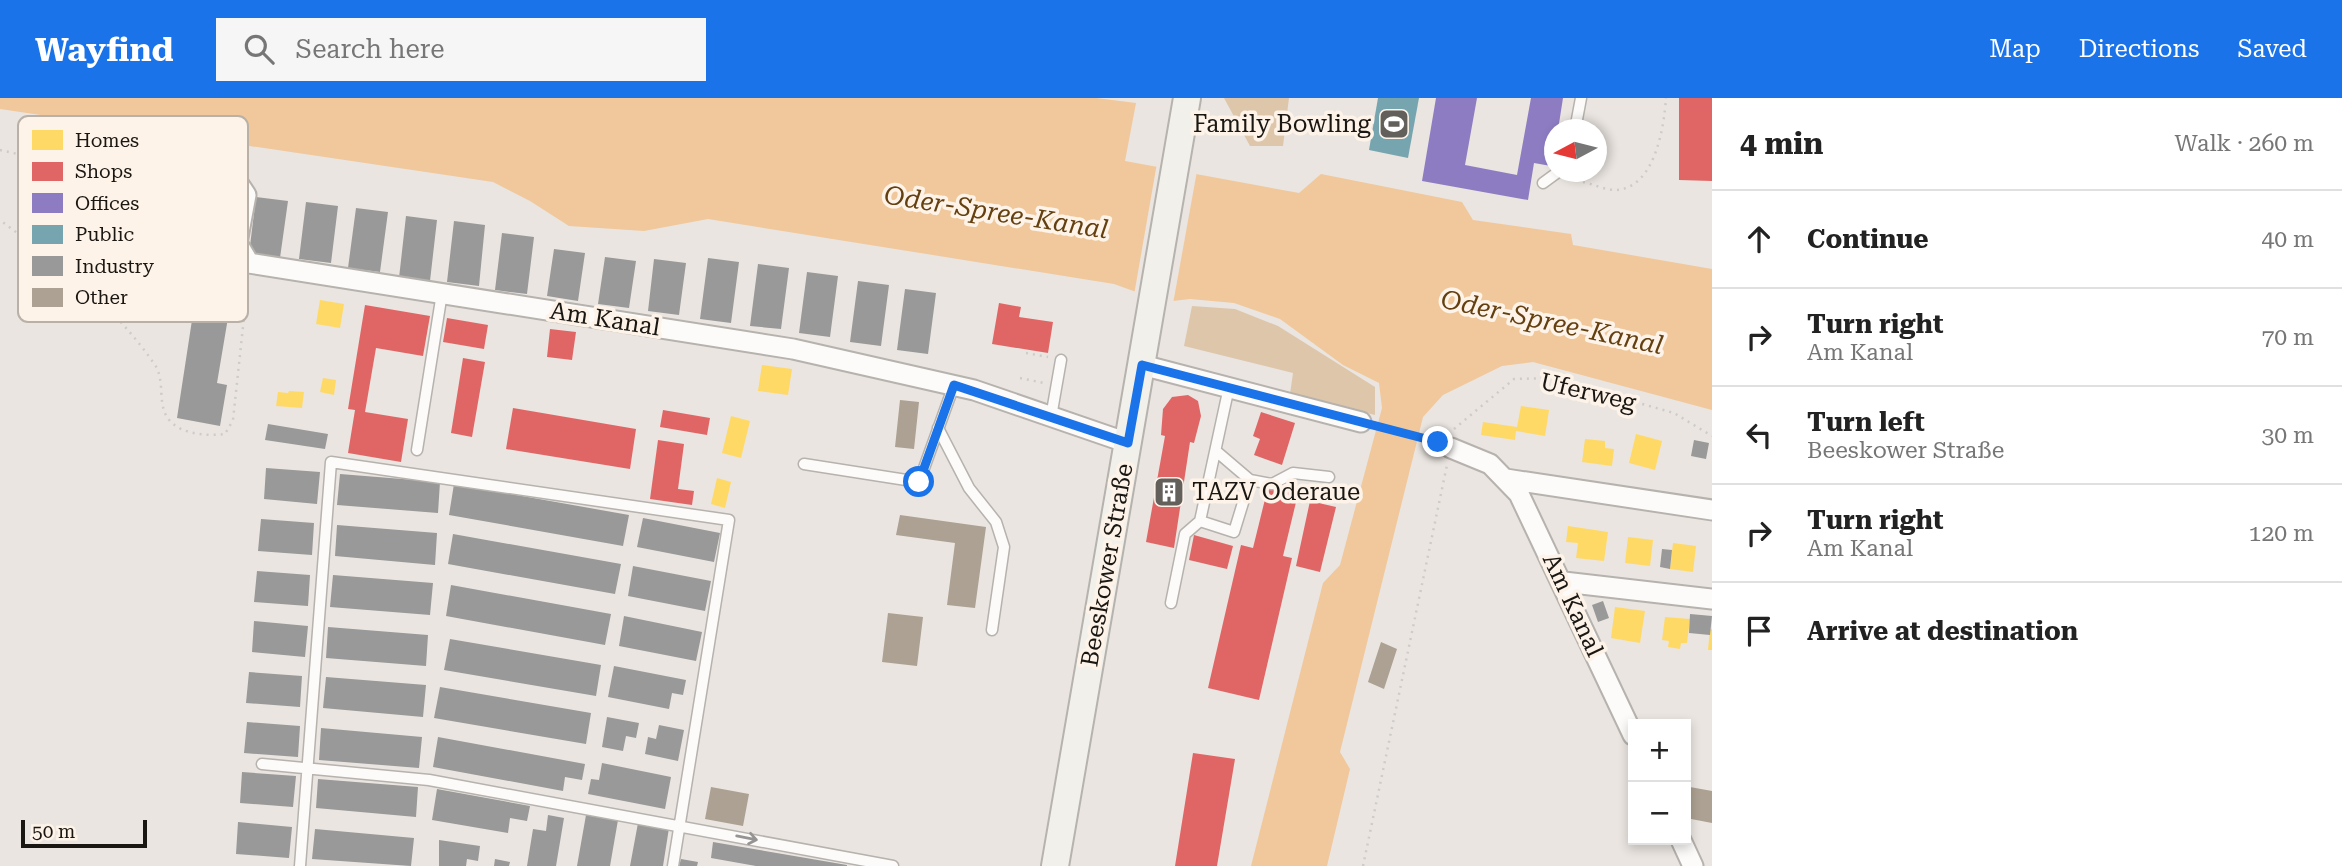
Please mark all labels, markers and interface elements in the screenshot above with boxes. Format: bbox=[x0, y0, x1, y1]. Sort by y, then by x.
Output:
search box bbox=[216, 18, 706, 81]
text: Wayfind bbox=[35, 30, 174, 69]
icon: search bbox=[240, 30, 278, 68]
text: Search here bbox=[296, 34, 445, 64]
text: Map bbox=[1989, 35, 2041, 63]
text: Directions bbox=[2079, 35, 2199, 63]
text: Saved bbox=[2237, 35, 2307, 63]
sports icon: Family Bowling bbox=[1377, 107, 1411, 141]
place label: Family Bowling bbox=[1193, 110, 1371, 138]
legend bbox=[18, 116, 248, 322]
north arrow bbox=[1544, 119, 1607, 182]
text: 4 min bbox=[1740, 126, 1823, 161]
text: Homes bbox=[75, 129, 139, 152]
text: Walk · 260 m bbox=[2175, 130, 2314, 157]
text: Shops bbox=[75, 160, 132, 183]
water label: Oder-Spree-Kanal bbox=[882, 179, 1110, 245]
text: Offices bbox=[75, 192, 139, 215]
icon: ahead bbox=[1740, 220, 1778, 258]
text: Public bbox=[75, 223, 134, 246]
text: Continue bbox=[1807, 224, 1929, 254]
text: 40 m bbox=[2261, 226, 2314, 253]
text: Industry bbox=[75, 255, 155, 278]
water label: Oder-Spree-Kanal bbox=[1438, 284, 1666, 360]
text: Other bbox=[75, 286, 128, 309]
street label: Am Kanal bbox=[548, 297, 662, 341]
text: Turn right bbox=[1807, 309, 1943, 339]
icon: right bbox=[1740, 318, 1778, 356]
text: 70 m bbox=[2261, 324, 2314, 351]
text: Am Kanal bbox=[1807, 339, 1913, 366]
street label: Uferweg bbox=[1537, 367, 1639, 417]
text: Turn left bbox=[1807, 407, 1925, 437]
icon: left bbox=[1740, 416, 1778, 454]
text: 30 m bbox=[2261, 422, 2314, 449]
route end bbox=[1422, 426, 1453, 457]
text: Beeskower Straße bbox=[1807, 437, 2004, 464]
street label: Beeskower Straße bbox=[1075, 461, 1139, 669]
route start bbox=[903, 466, 934, 497]
building icon: TAZV Oderaue bbox=[1152, 475, 1186, 509]
place label: TAZV Oderaue bbox=[1192, 478, 1360, 506]
text: Turn right bbox=[1807, 505, 1943, 535]
icon: right bbox=[1740, 514, 1778, 552]
text: 120 m bbox=[2249, 520, 2314, 547]
text: Am Kanal bbox=[1807, 535, 1913, 562]
street label: Am Kanal bbox=[1537, 549, 1609, 661]
icon: arrive bbox=[1740, 612, 1778, 650]
text: Arrive at destination bbox=[1807, 616, 2078, 646]
map controls bbox=[1628, 719, 1691, 845]
button: + bbox=[1628, 719, 1691, 782]
button: − bbox=[1628, 782, 1691, 845]
scale bar bbox=[21, 817, 147, 849]
text: 50 m bbox=[32, 820, 75, 843]
one-way arrow bbox=[735, 831, 758, 845]

